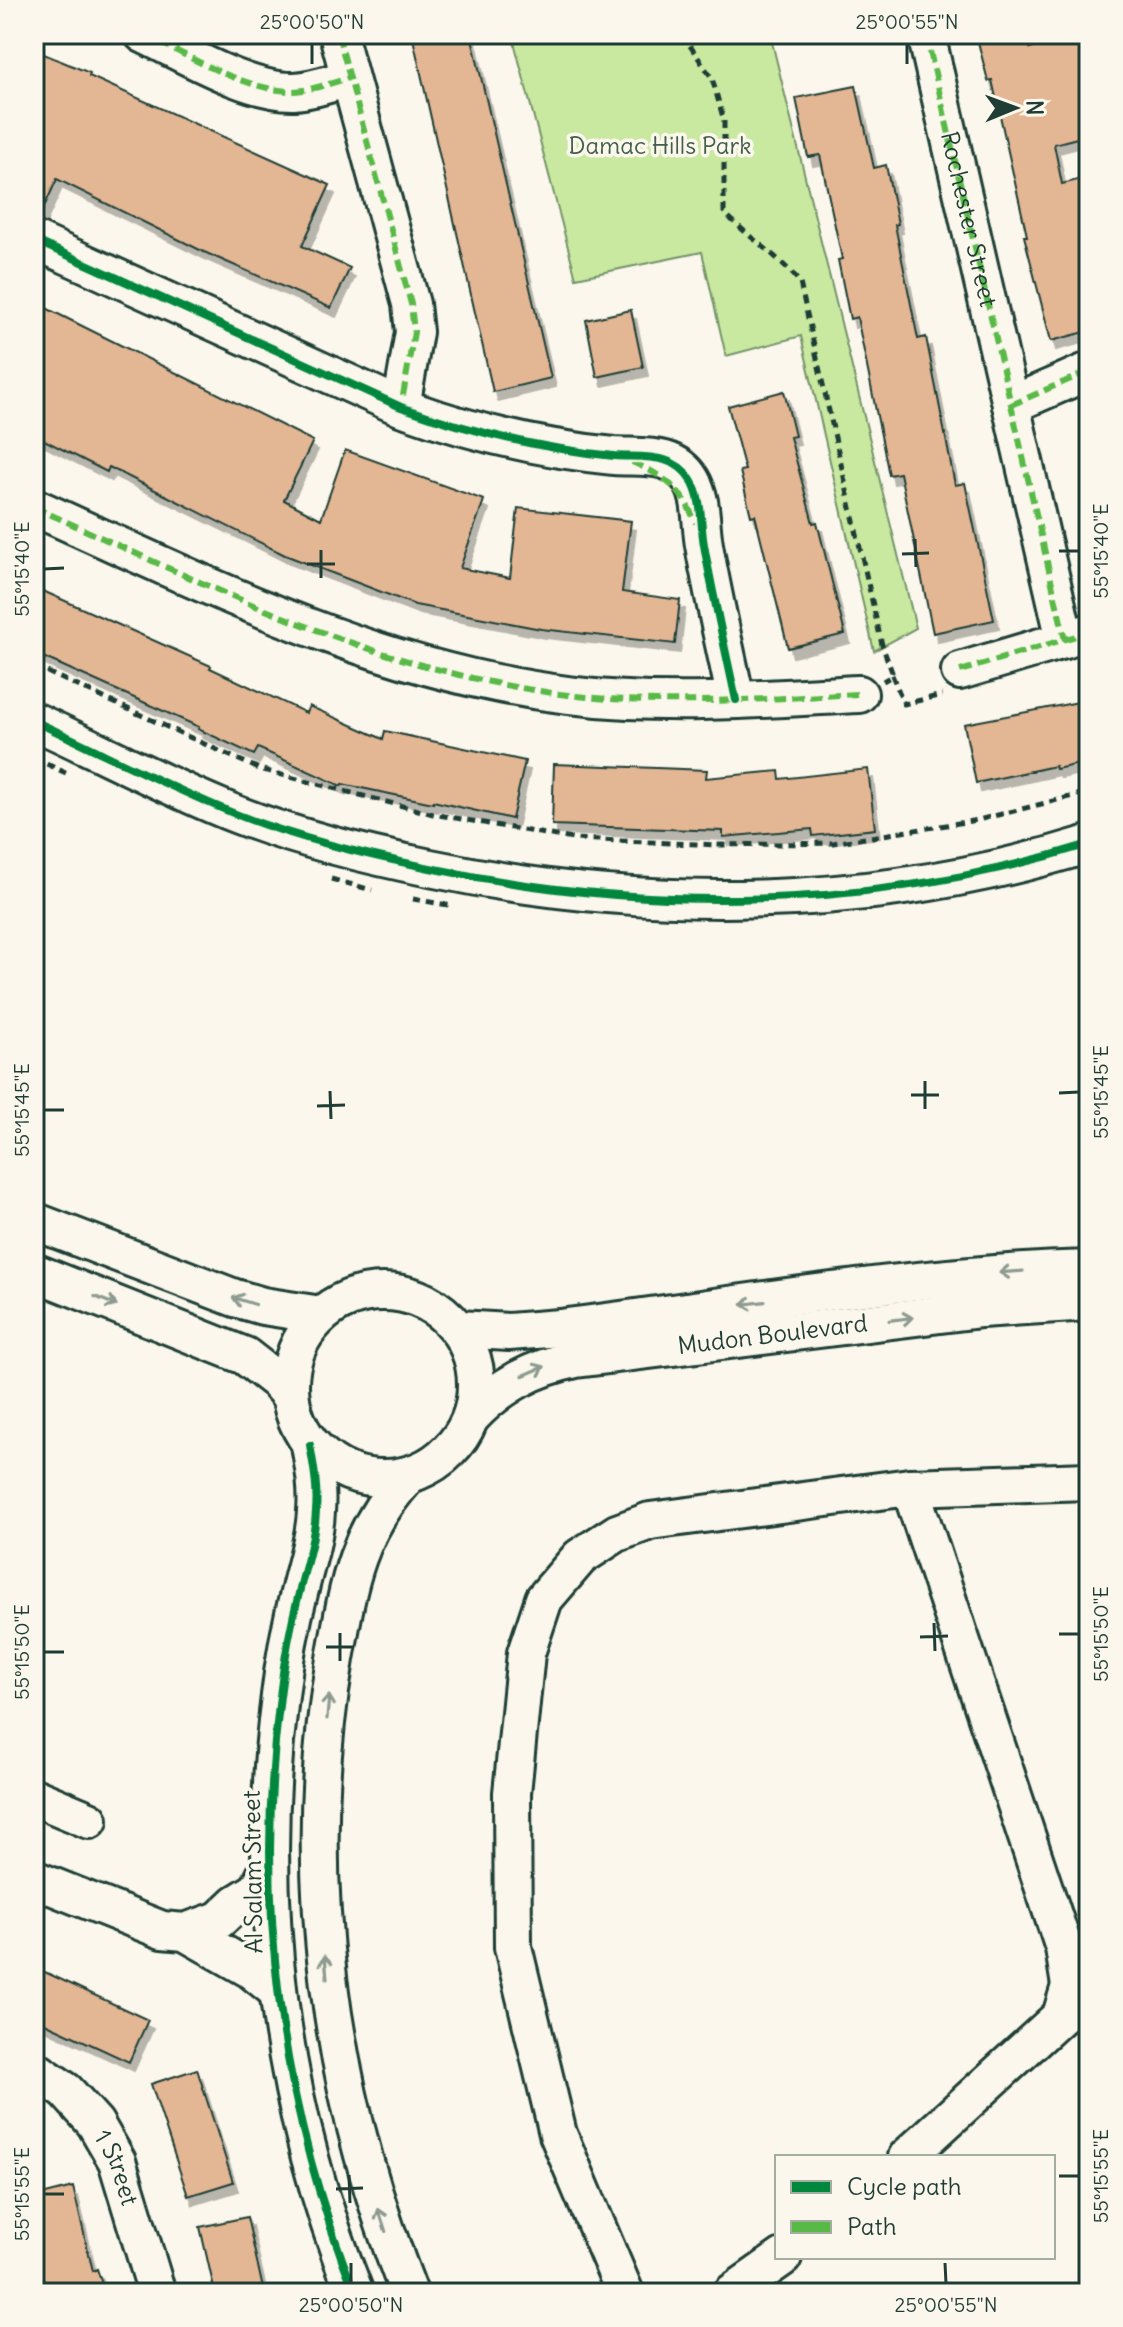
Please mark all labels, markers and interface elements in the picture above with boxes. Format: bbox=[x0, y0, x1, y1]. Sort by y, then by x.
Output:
text: 25°00'50"N bbox=[260, 9, 364, 34]
text: 25°00'55"N bbox=[856, 9, 958, 34]
north arrow bbox=[975, 68, 1055, 148]
text: N bbox=[1021, 100, 1049, 115]
street label: Rochester Street bbox=[935, 128, 1004, 309]
park label: Damac Hills Park bbox=[569, 130, 751, 160]
text: 55°15'40"E bbox=[1088, 503, 1113, 599]
text: 55°15'40"E bbox=[9, 521, 34, 617]
text: 55°15'45"E bbox=[1088, 1045, 1113, 1139]
text: 55°15'45"E bbox=[9, 1063, 34, 1157]
one-way arrow bbox=[998, 1265, 1025, 1280]
one-way arrow bbox=[232, 1293, 258, 1308]
one-way arrow bbox=[93, 1295, 118, 1309]
one-way arrow bbox=[741, 1296, 766, 1311]
street label: Mudon Boulevard bbox=[676, 1307, 869, 1360]
one-way arrow bbox=[888, 1311, 914, 1326]
one-way arrow bbox=[521, 1363, 546, 1378]
text: 55°15'50"E bbox=[1088, 1586, 1113, 1682]
text: 55°15'50"E bbox=[9, 1604, 34, 1700]
one-way arrow bbox=[320, 1694, 335, 1721]
street label: Al Salam Street bbox=[236, 1790, 268, 1954]
one-way arrow bbox=[318, 1954, 333, 1981]
street label: 1 Street bbox=[88, 2124, 146, 2209]
text: 55°15'55"E bbox=[1088, 2129, 1113, 2223]
text: 55°15'55"E bbox=[9, 2147, 34, 2241]
legend bbox=[775, 2155, 1055, 2259]
text: Cycle path bbox=[847, 2171, 962, 2201]
one-way arrow bbox=[374, 2208, 389, 2233]
text: Path bbox=[847, 2211, 897, 2241]
text: 25°00'50"N bbox=[299, 2292, 403, 2317]
text: 25°00'55"N bbox=[895, 2292, 997, 2317]

